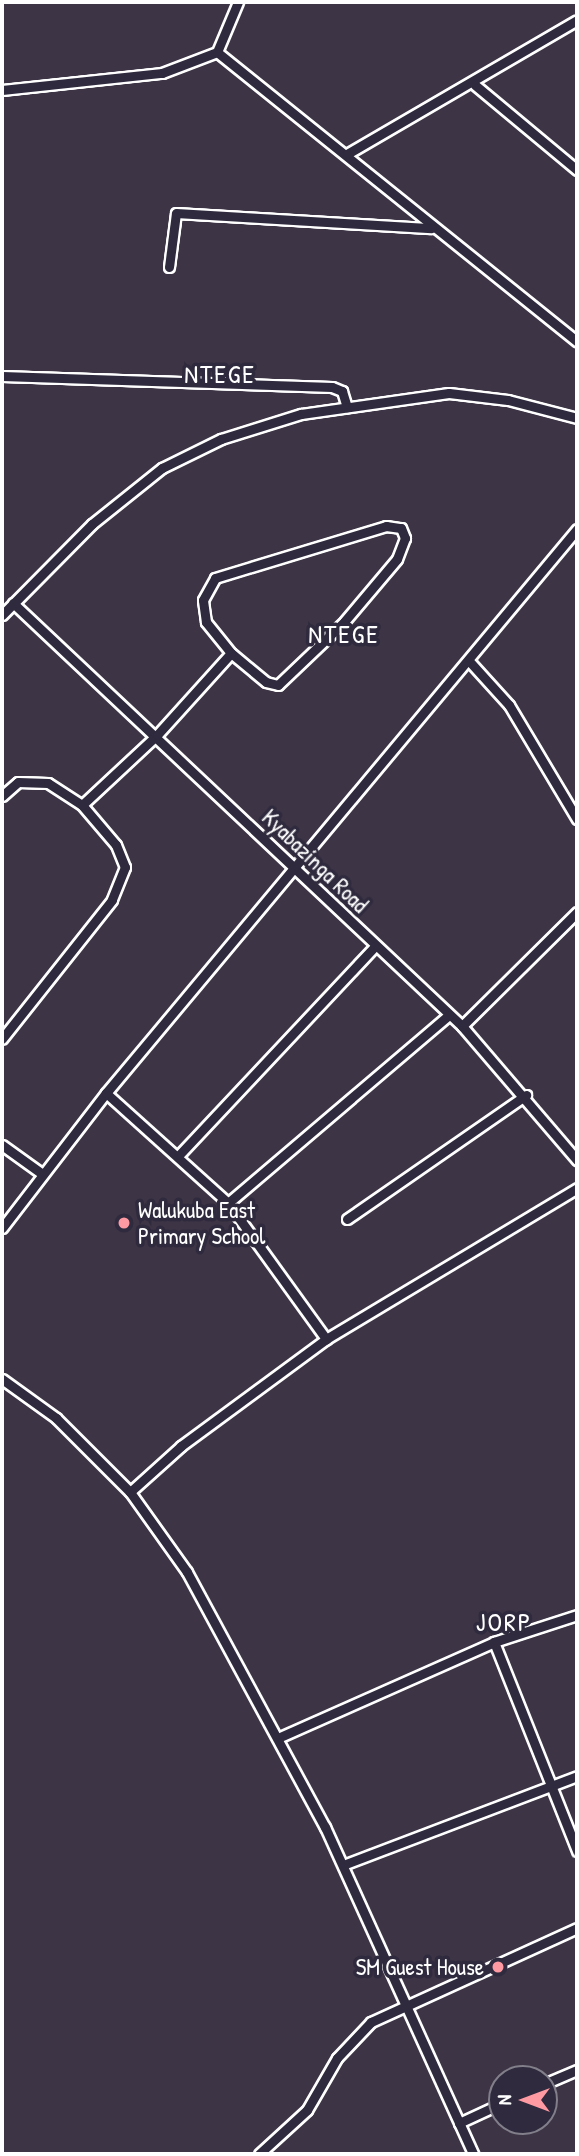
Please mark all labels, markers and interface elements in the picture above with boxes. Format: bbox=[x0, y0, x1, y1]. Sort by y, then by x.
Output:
district label: NTEGE bbox=[185, 358, 255, 390]
district label: NTEGE bbox=[309, 618, 379, 650]
street label: Kyabazinga Road bbox=[256, 804, 374, 918]
place label: Walukuba East Primary School bbox=[138, 1196, 265, 1250]
marker: Walukuba East Primary School bbox=[116, 1215, 132, 1231]
district label: JORP bbox=[476, 1606, 532, 1638]
place label: SM Guest House bbox=[356, 1953, 484, 1981]
marker: SM Guest House bbox=[490, 1959, 506, 1975]
north arrow bbox=[488, 2065, 558, 2135]
text: N bbox=[491, 2095, 517, 2105]

